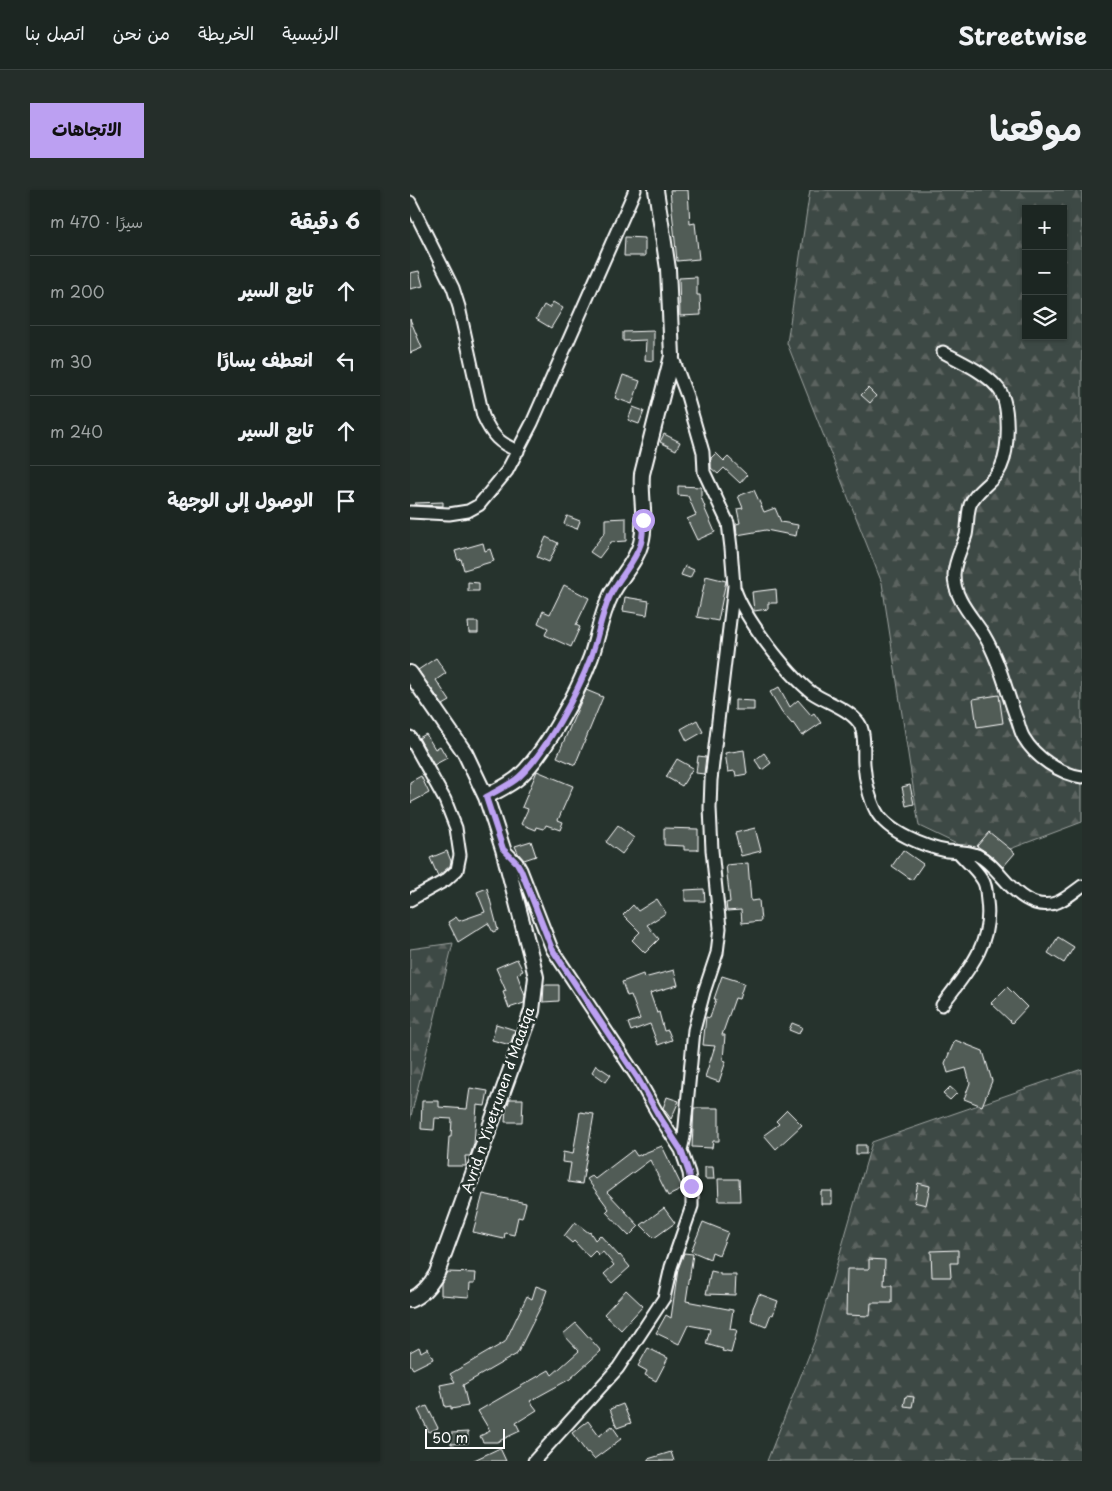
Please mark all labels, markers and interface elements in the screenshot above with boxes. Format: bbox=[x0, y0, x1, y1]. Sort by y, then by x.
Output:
text: Streetwise bbox=[958, 17, 1087, 53]
text: اتصل بنا bbox=[25, 19, 85, 46]
text: من نحن bbox=[113, 19, 170, 46]
text: الخريطة bbox=[198, 19, 254, 46]
text: الرئيسية bbox=[282, 19, 339, 46]
text: موقعنا bbox=[989, 100, 1082, 153]
button: الاتجاهات bbox=[30, 103, 144, 158]
text: 6 دقيقة bbox=[290, 204, 360, 236]
map controls bbox=[1022, 205, 1067, 340]
button: + bbox=[1022, 205, 1067, 250]
text: سيرًا · 470 m bbox=[50, 209, 143, 233]
button: − bbox=[1022, 250, 1067, 295]
text: تابع السير bbox=[239, 275, 313, 303]
icon: ahead bbox=[332, 277, 360, 305]
text: 200 m bbox=[50, 279, 104, 303]
button: layers bbox=[1022, 295, 1067, 340]
text: انعطف يسارًا bbox=[217, 345, 313, 373]
icon: left bbox=[332, 347, 360, 375]
text: 30 m bbox=[50, 349, 92, 373]
text: تابع السير bbox=[239, 415, 313, 443]
icon: ahead bbox=[332, 417, 360, 445]
text: 240 m bbox=[50, 419, 103, 443]
text: الوصول إلى الوجهة bbox=[167, 485, 313, 513]
icon: arrive bbox=[332, 487, 360, 515]
route start bbox=[632, 509, 655, 532]
street label: Avrid n Yivetṛunen d Maatqa bbox=[456, 1004, 539, 1196]
route end bbox=[680, 1175, 703, 1198]
scale bar bbox=[425, 1426, 505, 1449]
text: 50 m bbox=[432, 1427, 468, 1448]

